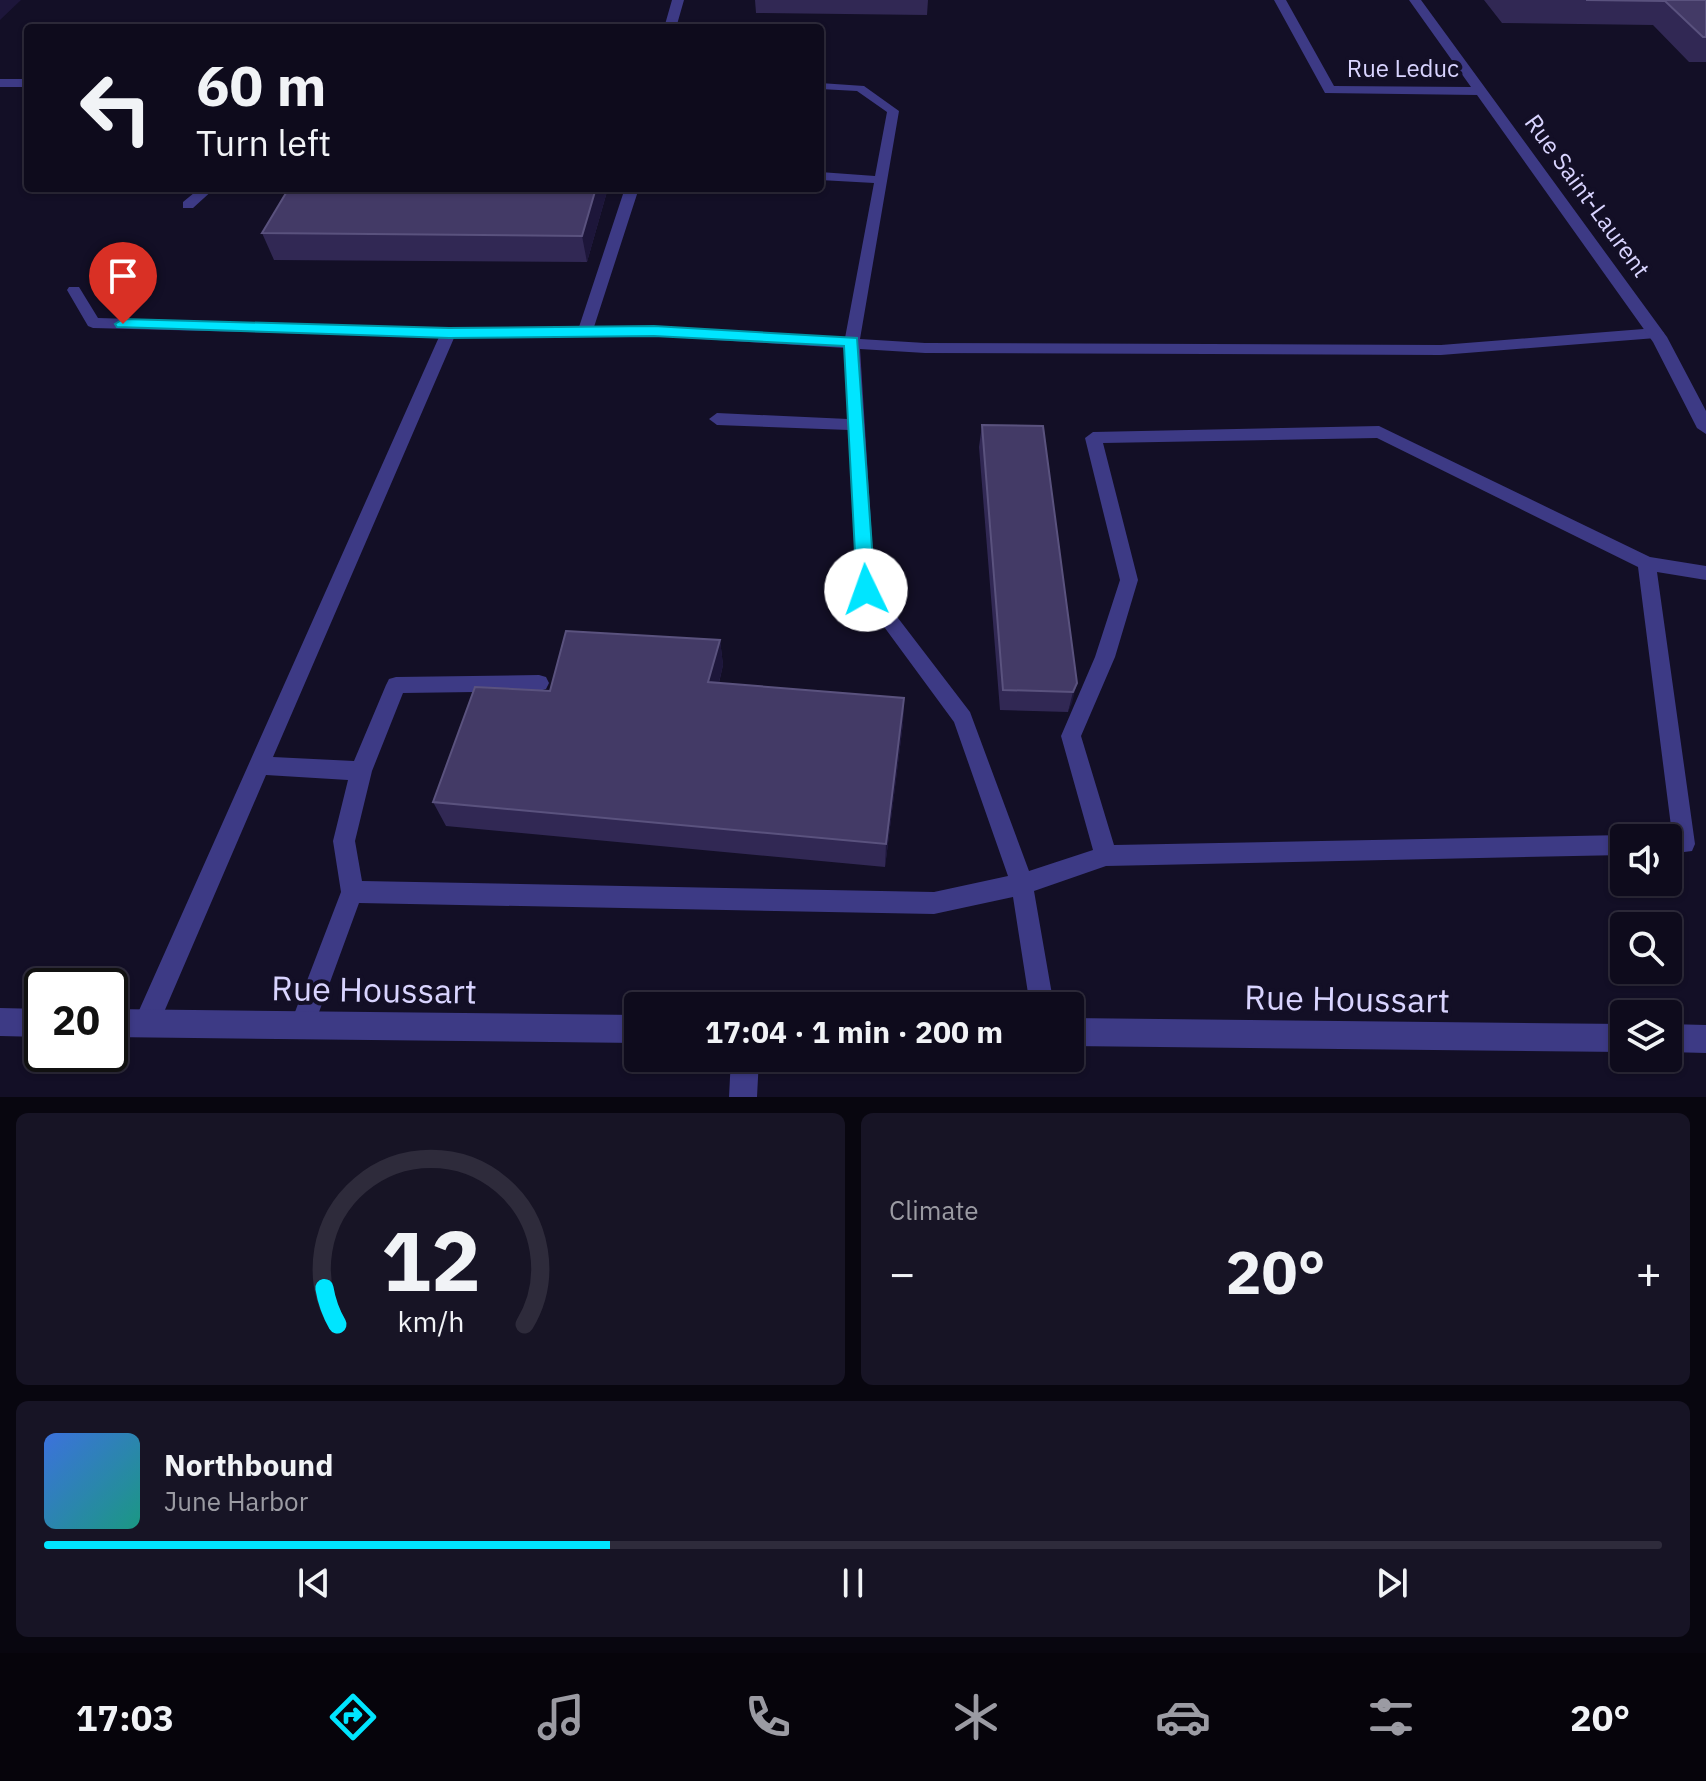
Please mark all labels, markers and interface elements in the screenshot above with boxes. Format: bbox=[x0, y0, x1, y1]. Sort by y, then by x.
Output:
text: 60 m bbox=[196, 49, 326, 121]
street label: Rue Leduc bbox=[1347, 52, 1459, 84]
icon: left bbox=[64, 56, 168, 160]
street label: Rue Saint-Laurent bbox=[1518, 107, 1658, 283]
text: Turn left bbox=[196, 119, 331, 166]
pin bbox=[89, 242, 157, 324]
icon: arrive bbox=[101, 254, 145, 298]
position arrow bbox=[824, 548, 908, 632]
map controls bbox=[1610, 824, 1682, 1072]
button: sound bbox=[1610, 824, 1682, 896]
button: search bbox=[1610, 912, 1682, 984]
street label: Rue Houssart bbox=[271, 965, 477, 1013]
speed limit sign: 20 bbox=[24, 968, 128, 1072]
street label: Rue Houssart bbox=[1244, 974, 1450, 1022]
button: layers bbox=[1610, 1000, 1682, 1072]
text: 17:04 · 1 min · 200 m bbox=[705, 1012, 1003, 1051]
text: Climate bbox=[889, 1193, 979, 1227]
text: 12 bbox=[381, 1206, 480, 1314]
text: 20° bbox=[1225, 1232, 1326, 1311]
text: − bbox=[889, 1244, 915, 1301]
text: + bbox=[1636, 1244, 1662, 1301]
text: km/h bbox=[397, 1303, 464, 1340]
text: Northbound bbox=[164, 1445, 333, 1484]
text: June Harbor bbox=[164, 1484, 308, 1518]
icon: previous bbox=[292, 1561, 336, 1605]
icon: pause bbox=[831, 1561, 875, 1605]
icon: next bbox=[1370, 1561, 1414, 1605]
icon: directions bbox=[325, 1689, 381, 1745]
icon: music bbox=[533, 1689, 589, 1745]
icon: phone bbox=[740, 1689, 796, 1745]
icon: climate bbox=[948, 1689, 1004, 1745]
icon: car bbox=[1155, 1689, 1211, 1745]
icon: filters bbox=[1363, 1689, 1419, 1745]
text: 17:03 bbox=[76, 1694, 174, 1741]
text: 20° bbox=[1570, 1694, 1630, 1741]

